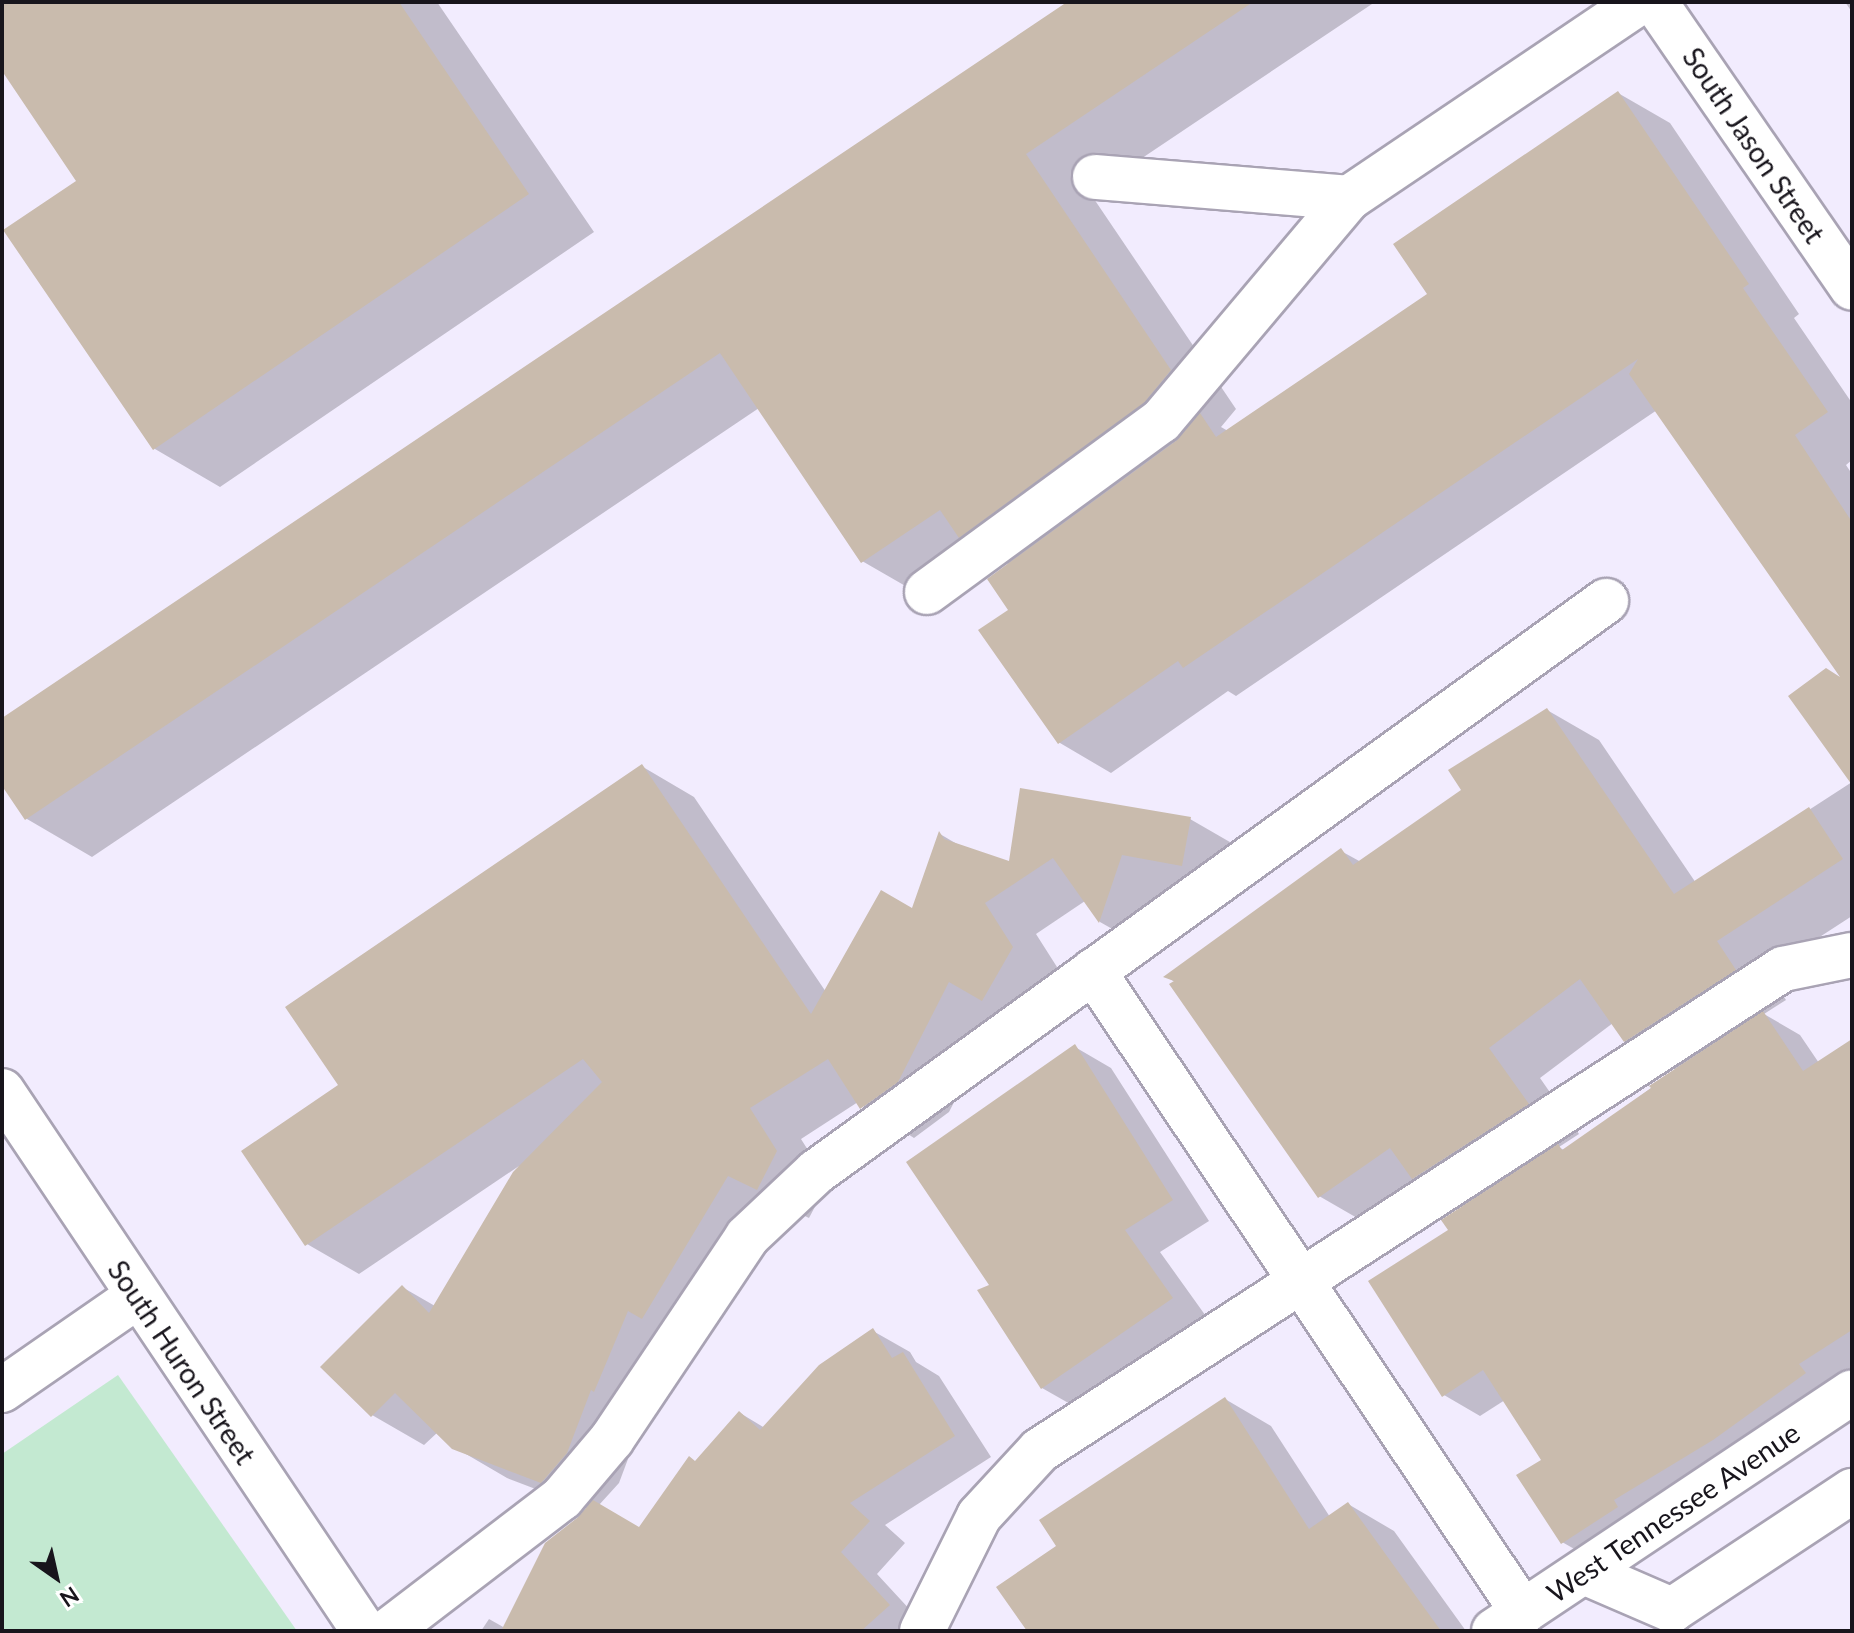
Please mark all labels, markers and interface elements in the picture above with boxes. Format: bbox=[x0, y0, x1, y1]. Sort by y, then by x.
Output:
street label: South Jason Street bbox=[1676, 41, 1832, 249]
street label: South Huron Street bbox=[101, 1254, 263, 1470]
street label: West Tennessee Avenue bbox=[1540, 1414, 1806, 1610]
north arrow bbox=[16, 1537, 96, 1617]
text: N bbox=[55, 1581, 84, 1613]

